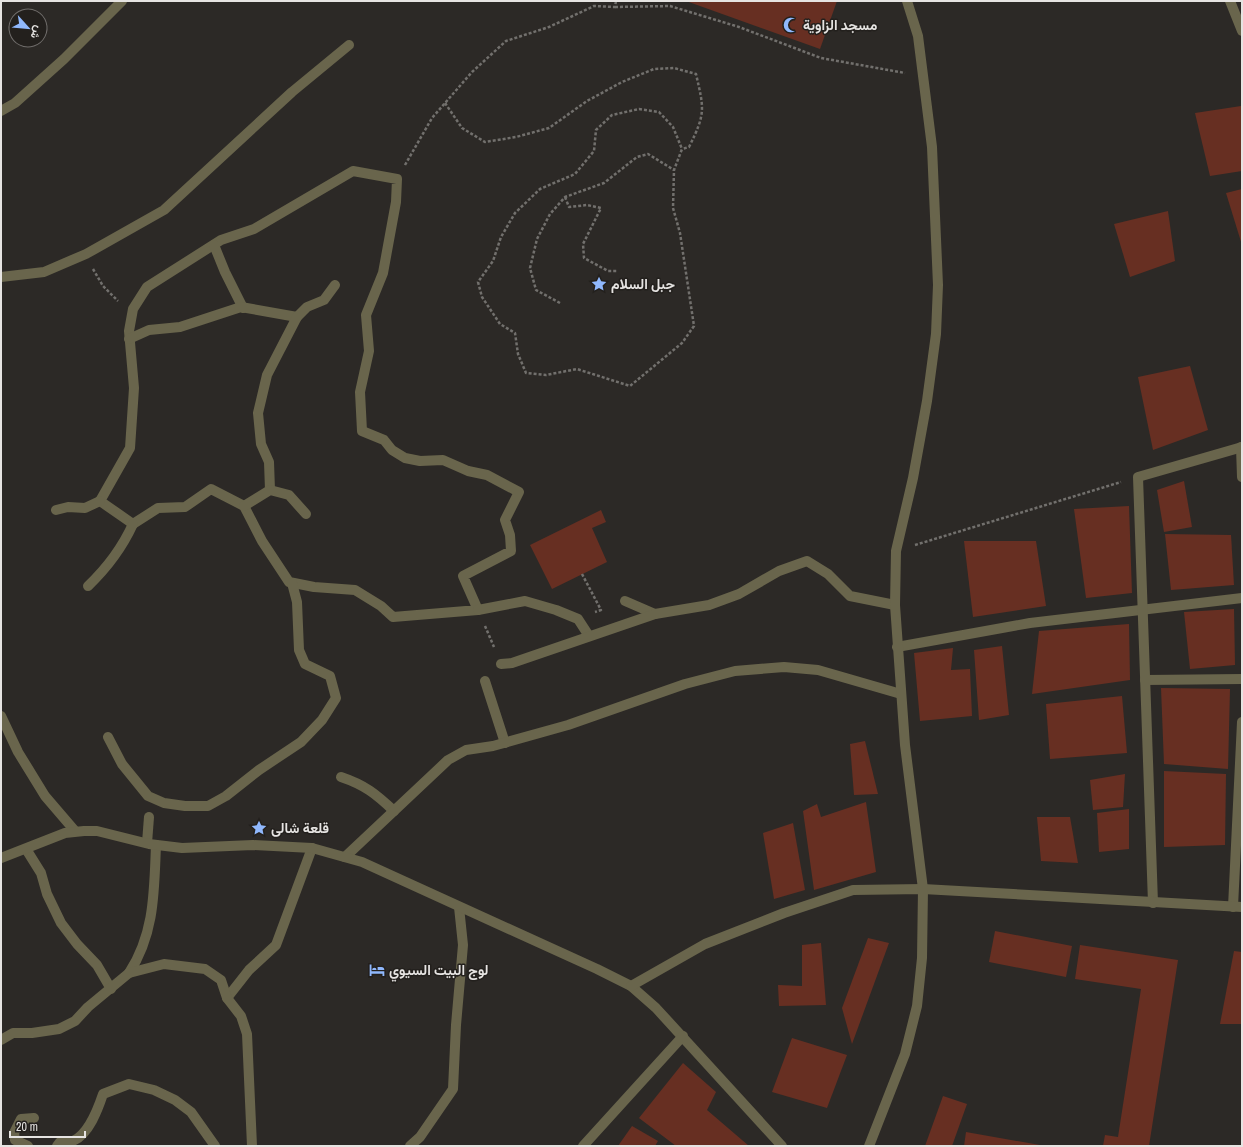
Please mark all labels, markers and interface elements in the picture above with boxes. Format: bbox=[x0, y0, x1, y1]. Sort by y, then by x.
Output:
north arrow bbox=[8, 8, 48, 48]
mosque icon: مسجد الزاوية bbox=[782, 16, 800, 34]
place label: مسجد الزاوية bbox=[803, 16, 878, 34]
text: ش bbox=[28, 23, 46, 42]
place icon: جبل السلام bbox=[590, 275, 608, 293]
place label: جبل السلام bbox=[611, 275, 675, 293]
place icon: قلعة شالى bbox=[250, 819, 268, 837]
place label: قلعة شالى bbox=[271, 819, 329, 837]
hotel icon: لوج البيت السيوي bbox=[368, 961, 386, 979]
place label: لوج البيت السيوي bbox=[389, 961, 488, 982]
scale bar bbox=[10, 1113, 85, 1139]
text: 20 m bbox=[16, 1119, 38, 1135]

